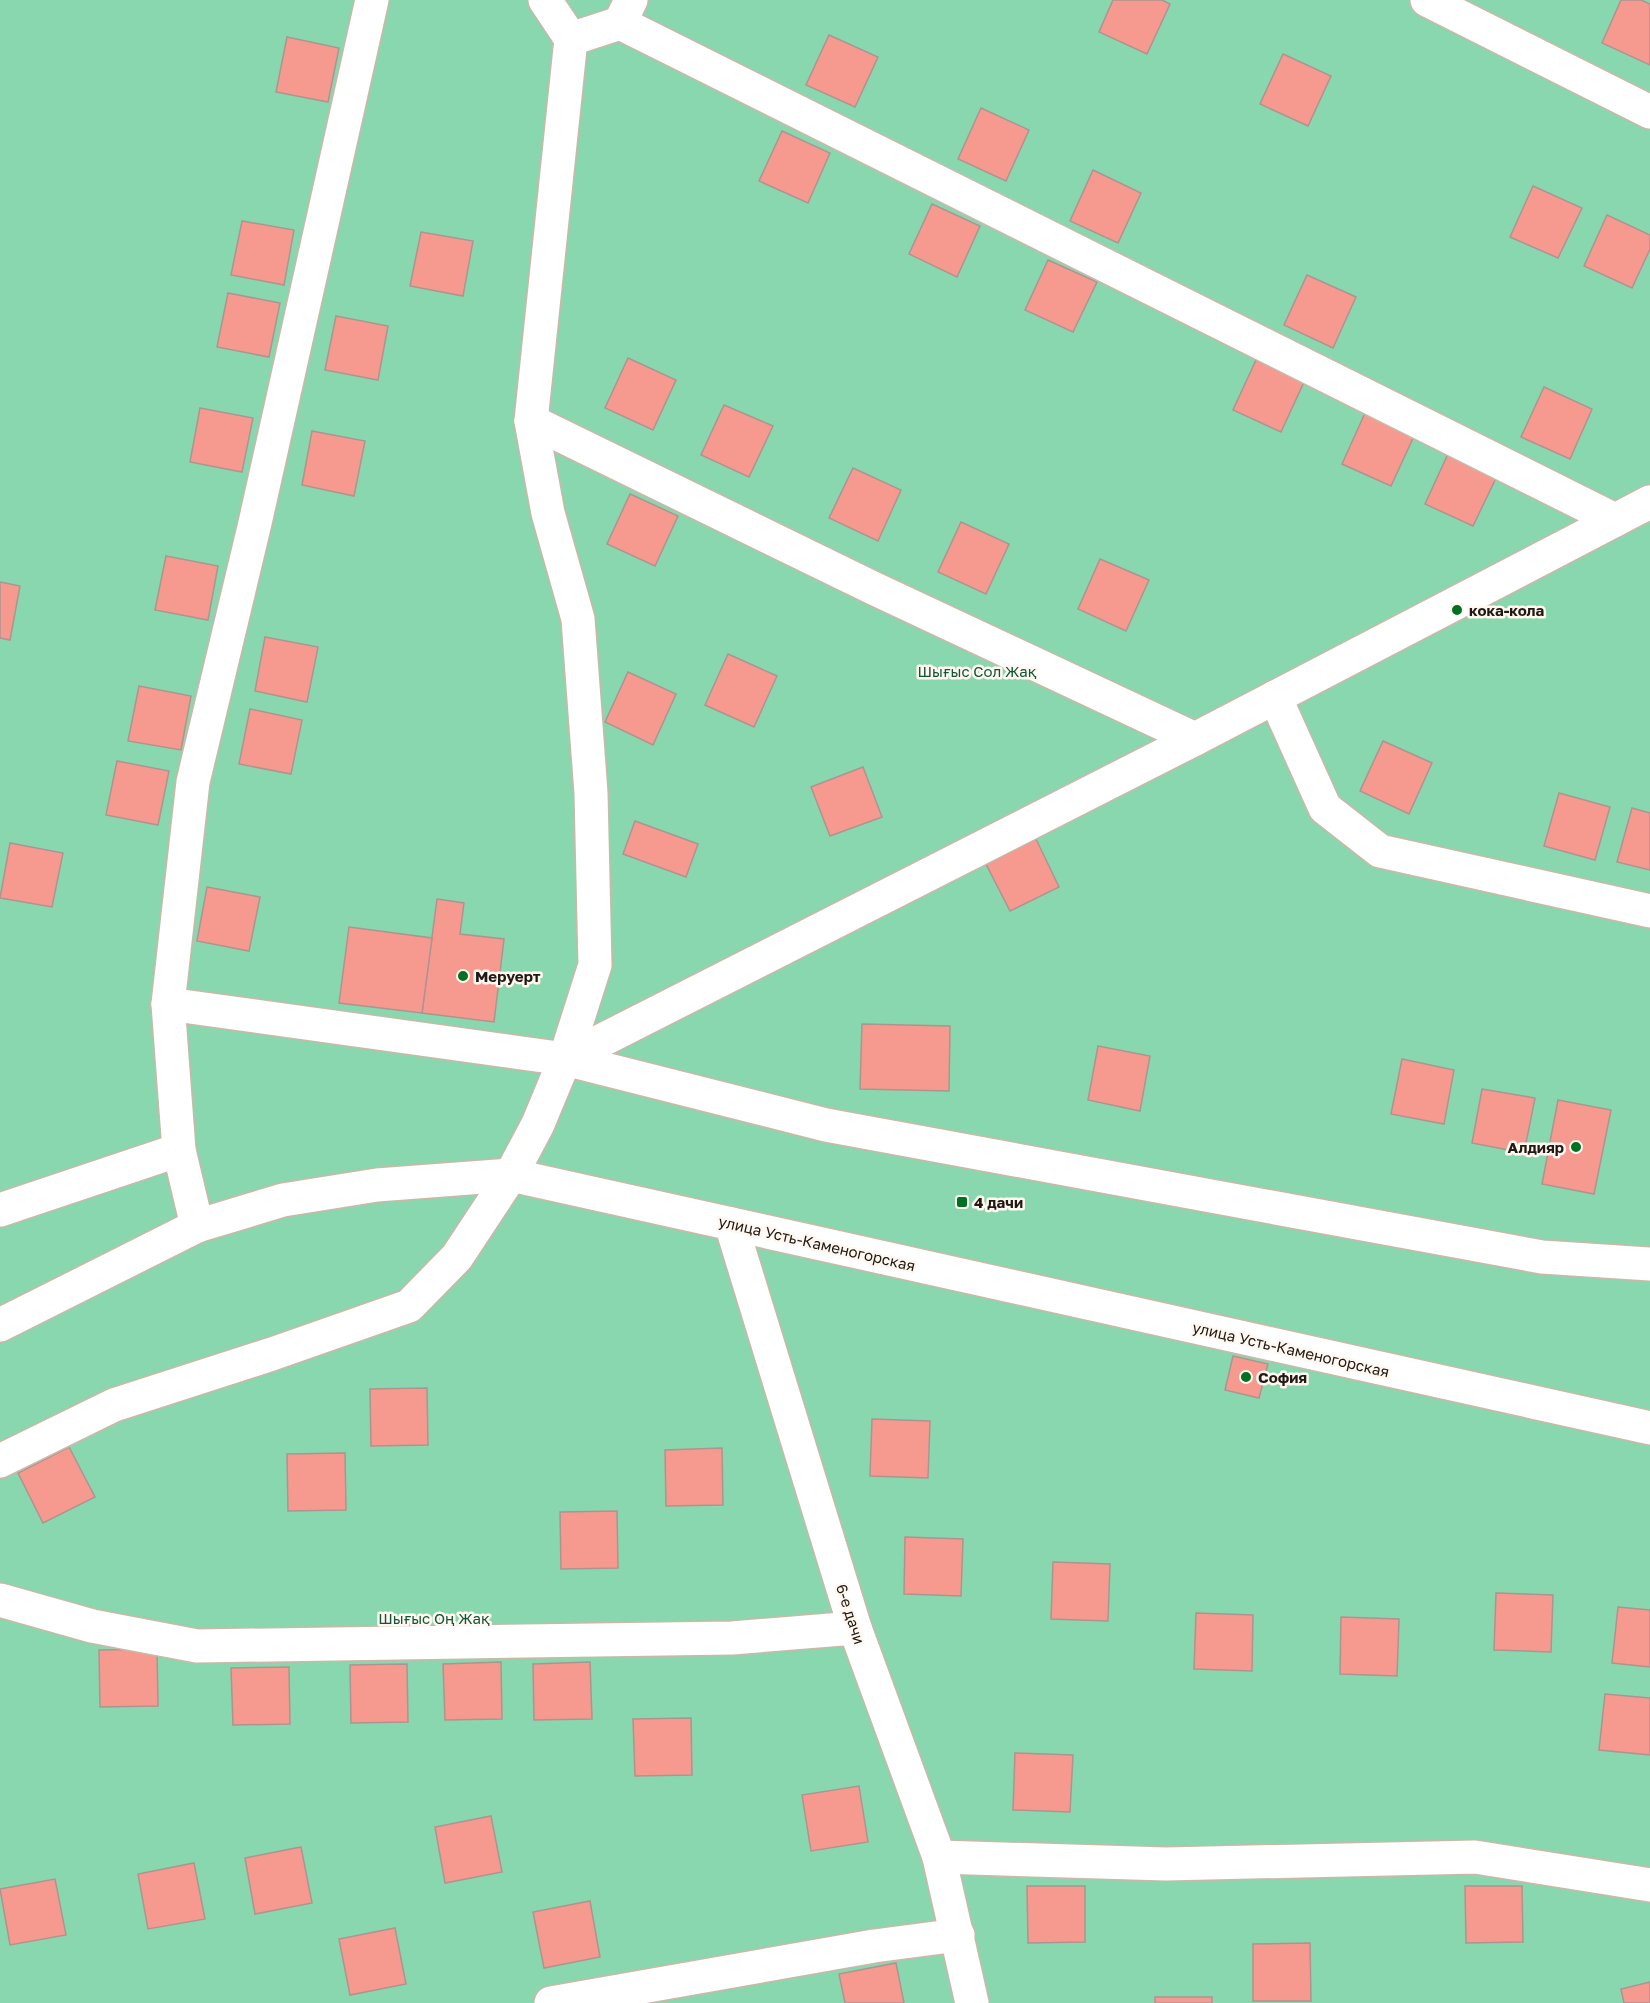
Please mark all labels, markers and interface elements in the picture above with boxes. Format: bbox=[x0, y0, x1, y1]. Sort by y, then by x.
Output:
place label: кока-кола bbox=[1469, 601, 1545, 619]
marker: кока-кола bbox=[1450, 603, 1464, 617]
park label: Шығыс Сол Жақ bbox=[918, 662, 1037, 680]
place label: Меруерт bbox=[475, 967, 541, 985]
marker: Меруерт bbox=[456, 969, 470, 983]
place label: Алдияр bbox=[1508, 1138, 1564, 1156]
marker: Алдияр bbox=[1569, 1140, 1583, 1154]
place label: 4 дачи bbox=[974, 1193, 1023, 1211]
marker: 4 дачи bbox=[955, 1195, 969, 1209]
street label: улица Усть-Каменогорская bbox=[717, 1212, 917, 1274]
street label: улица Усть-Каменогорская bbox=[1191, 1318, 1391, 1380]
place label: София bbox=[1258, 1368, 1307, 1386]
marker: София bbox=[1239, 1370, 1253, 1384]
street label: 6-е дачи bbox=[833, 1582, 869, 1646]
park label: Шығыс Оң Жақ bbox=[378, 1609, 490, 1627]

